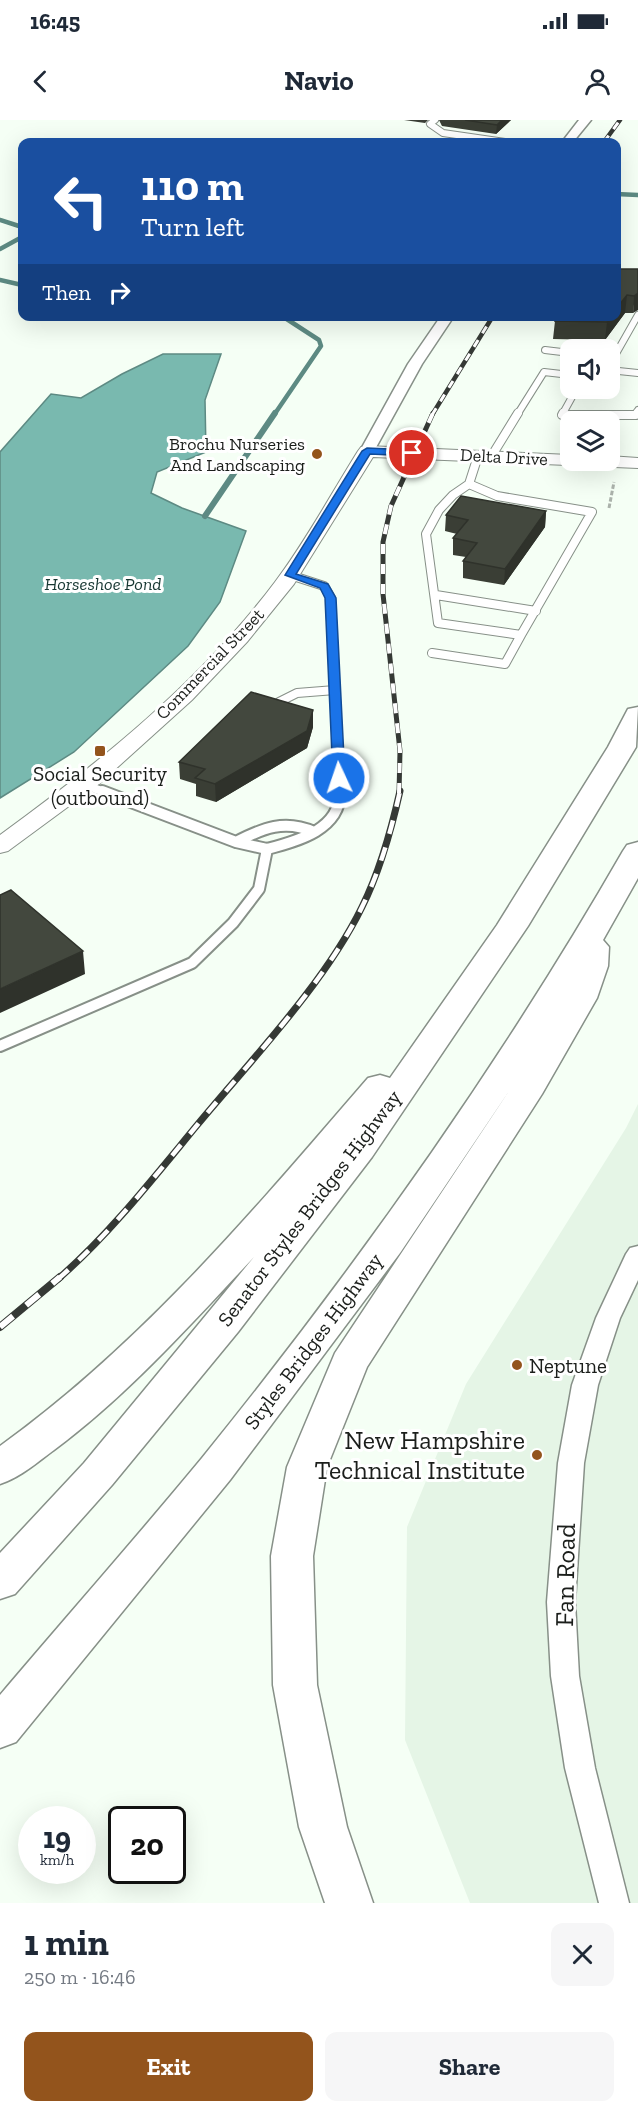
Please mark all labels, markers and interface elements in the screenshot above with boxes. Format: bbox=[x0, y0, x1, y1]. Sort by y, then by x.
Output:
text: 16:45 bbox=[30, 8, 80, 35]
icon: back bbox=[24, 65, 57, 98]
text: Navio bbox=[284, 65, 354, 97]
icon: person bbox=[581, 65, 614, 98]
text: 110 m bbox=[141, 160, 244, 211]
icon: left bbox=[42, 162, 120, 240]
text: Turn left bbox=[141, 211, 244, 243]
icon: right bbox=[103, 276, 136, 309]
text: Then bbox=[42, 279, 91, 306]
map controls bbox=[560, 339, 620, 471]
button: sound bbox=[560, 339, 620, 399]
button: layers bbox=[560, 411, 620, 471]
pin bbox=[386, 427, 437, 478]
place label: Brochu Nurseries And Landscaping bbox=[169, 433, 305, 476]
icon: arrive bbox=[395, 436, 428, 469]
street label: Delta Drive bbox=[460, 444, 548, 470]
marker: Brochu Nurseries And Landscaping bbox=[310, 447, 324, 461]
water label: Horseshoe Pond bbox=[44, 573, 162, 595]
street label: Commercial Street bbox=[151, 604, 269, 724]
marker: Social Security (outbound) bbox=[93, 744, 107, 758]
position arrow bbox=[307, 746, 371, 810]
place label: Social Security (outbound) bbox=[33, 761, 167, 810]
street label: Senator Styles Bridges Highway bbox=[212, 1085, 406, 1331]
street label: Styles Bridges Highway bbox=[239, 1248, 388, 1434]
place label: Neptune bbox=[529, 1353, 607, 1378]
marker: Neptune bbox=[510, 1358, 524, 1372]
place label: New Hampshire Technical Institute bbox=[315, 1424, 525, 1486]
marker: New Hampshire Technical Institute bbox=[530, 1448, 544, 1462]
street label: Fan Road bbox=[548, 1523, 582, 1627]
speed limit sign: 20 bbox=[108, 1806, 186, 1884]
text: 19 bbox=[43, 1820, 71, 1856]
text: km/h bbox=[40, 1851, 74, 1869]
text: 1 min bbox=[24, 1921, 109, 1964]
button: close bbox=[551, 1923, 614, 1986]
text: 250 m · 16:46 bbox=[24, 1965, 136, 1989]
button: Exit bbox=[24, 2032, 313, 2101]
button: Share bbox=[325, 2032, 614, 2101]

